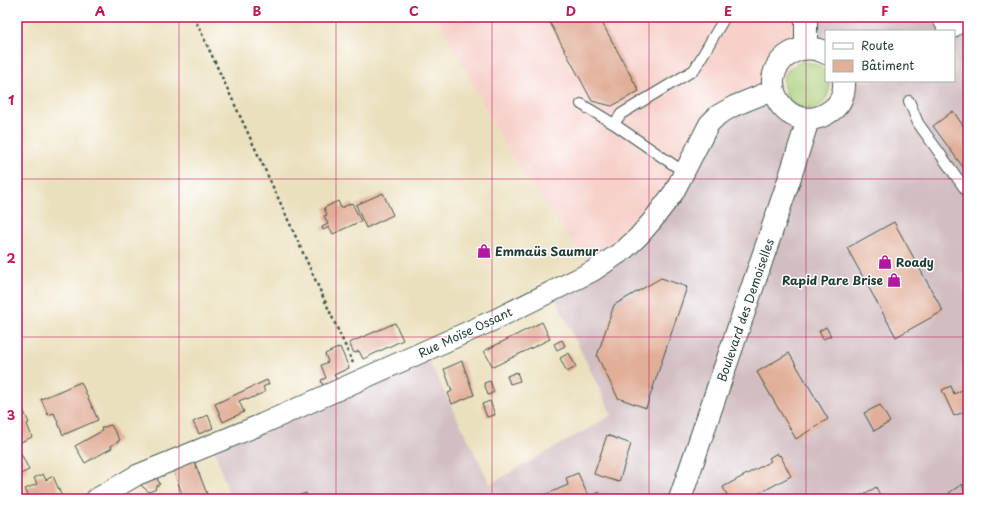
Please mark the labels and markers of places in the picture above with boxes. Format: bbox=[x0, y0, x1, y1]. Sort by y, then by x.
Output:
place label: Emmaüs Saumur bbox=[495, 242, 599, 260]
shop icon: Emmaüs Saumur bbox=[476, 243, 492, 259]
place label: Roady bbox=[896, 253, 934, 271]
shop icon: Roady bbox=[877, 254, 893, 270]
place label: Rapid Pare Brise bbox=[782, 271, 883, 289]
shop icon: Rapid Pare Brise bbox=[886, 272, 902, 288]

